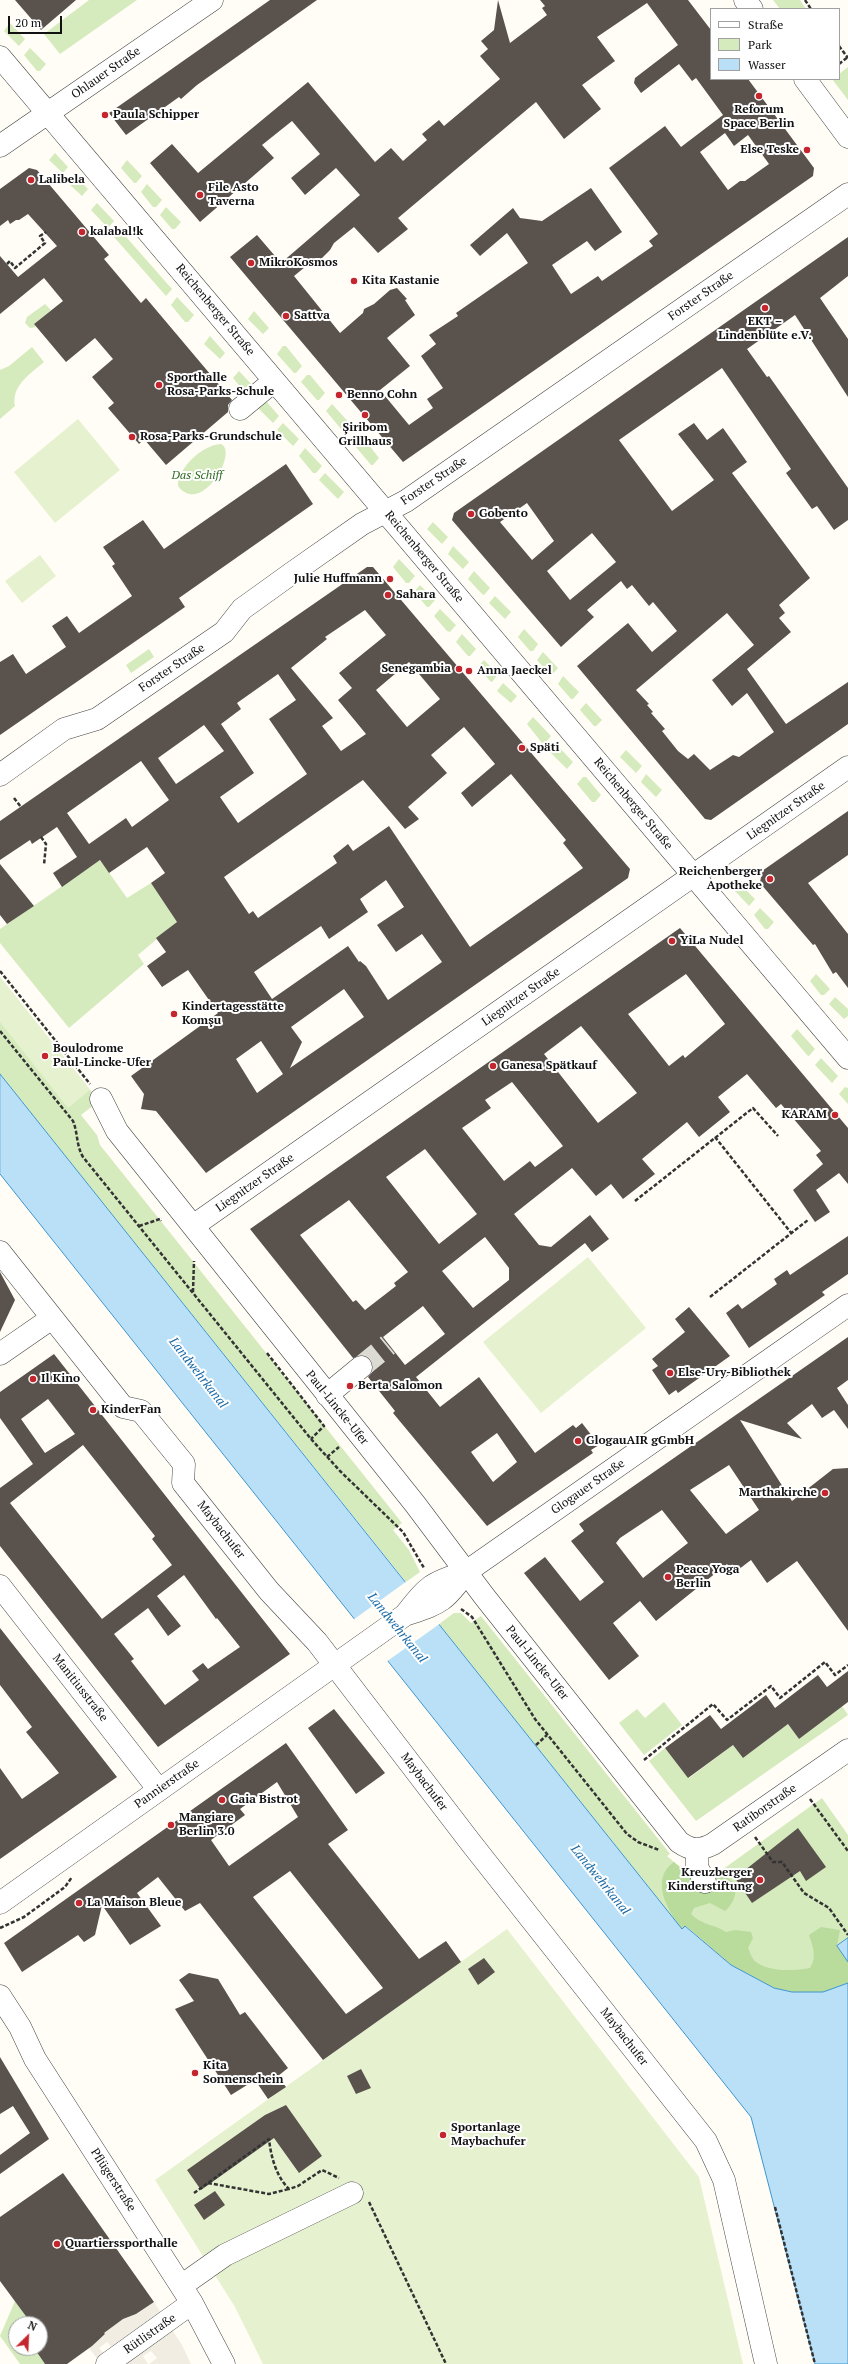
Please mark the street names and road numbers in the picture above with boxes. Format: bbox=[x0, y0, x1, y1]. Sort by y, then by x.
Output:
street label: Ohlauer Straße bbox=[69, 44, 143, 102]
street label: Reichenberger Straße bbox=[172, 261, 258, 359]
street label: Forster Straße bbox=[666, 268, 736, 324]
street label: Forster Straße bbox=[398, 454, 470, 508]
street label: Reichenberger Straße bbox=[381, 508, 467, 606]
street label: Forster Straße bbox=[136, 641, 208, 695]
street label: Reichenberger Straße bbox=[590, 755, 676, 853]
street label: Liegnitzer Straße bbox=[744, 779, 828, 843]
street label: Liegnitzer Straße bbox=[479, 965, 563, 1029]
street label: Liegnitzer Straße bbox=[213, 1151, 297, 1215]
street label: Paul-Lincke-Ufer bbox=[303, 1368, 371, 1448]
street label: Glogauer Straße bbox=[548, 1456, 628, 1518]
street label: Maybachufer bbox=[194, 1498, 248, 1562]
street label: Paul-Lincke-Ufer bbox=[503, 1623, 571, 1703]
street label: Manitiusstraße bbox=[49, 1652, 111, 1724]
street label: Maybachufer bbox=[397, 1750, 451, 1814]
street label: Pannierstraße bbox=[132, 1756, 202, 1812]
street label: Ratiborstraße bbox=[731, 1781, 799, 1835]
street label: Maybachufer bbox=[597, 2005, 651, 2069]
street label: Pflügerstraße bbox=[87, 2146, 139, 2214]
street label: Rütlistraße bbox=[121, 2311, 179, 2357]

